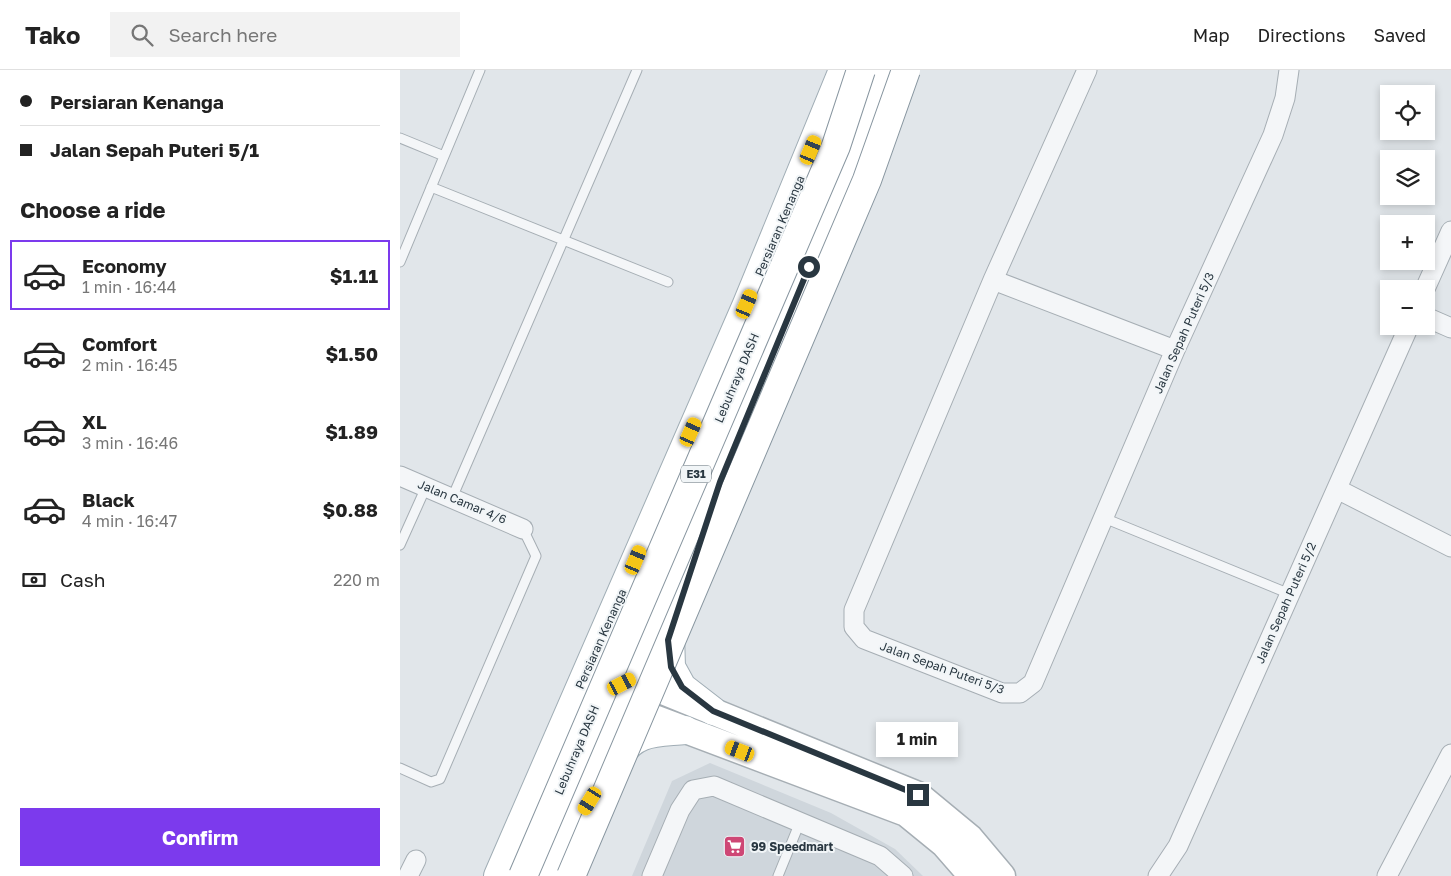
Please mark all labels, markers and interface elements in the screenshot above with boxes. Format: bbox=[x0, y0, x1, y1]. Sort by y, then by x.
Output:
search box bbox=[110, 12, 460, 57]
text: Tako bbox=[25, 20, 80, 49]
icon: search bbox=[128, 21, 156, 49]
text: Search here bbox=[168, 23, 277, 46]
text: Map bbox=[1193, 24, 1229, 46]
text: Directions bbox=[1257, 24, 1345, 46]
text: Saved bbox=[1373, 24, 1426, 46]
map controls bbox=[1380, 85, 1435, 335]
button: locate bbox=[1380, 85, 1435, 140]
text: Persiaran Kenanga bbox=[50, 90, 224, 113]
car bbox=[798, 133, 823, 167]
text: Jalan Sepah Puteri 5/1 bbox=[50, 138, 259, 161]
button: layers bbox=[1380, 150, 1435, 205]
street label: Persiaran Kenanga bbox=[752, 173, 808, 279]
text: Choose a ride bbox=[20, 196, 166, 223]
button: + bbox=[1380, 215, 1435, 270]
icon: car bbox=[22, 253, 67, 298]
text: Economy bbox=[82, 254, 167, 277]
route start bbox=[798, 256, 820, 278]
text: $1.11 bbox=[330, 264, 378, 287]
street label: Jalan Sepah Puteri 5/3 bbox=[1150, 270, 1217, 396]
text: 1 min · 16:44 bbox=[82, 277, 177, 297]
button: − bbox=[1380, 280, 1435, 335]
car bbox=[734, 287, 759, 321]
icon: car bbox=[22, 331, 67, 376]
street label: Lebuhraya DASH bbox=[711, 331, 762, 425]
text: Comfort bbox=[82, 332, 157, 355]
text: $1.50 bbox=[325, 342, 378, 365]
text: 2 min · 16:45 bbox=[82, 355, 178, 375]
icon: car bbox=[22, 409, 67, 454]
text: XL bbox=[82, 410, 107, 433]
car bbox=[678, 415, 703, 449]
text: $1.89 bbox=[325, 420, 378, 443]
text: 3 min · 16:46 bbox=[82, 433, 178, 453]
road number: E31 bbox=[681, 466, 711, 482]
street label: Jalan Camar 4/6 bbox=[416, 476, 509, 527]
icon: car bbox=[22, 487, 67, 532]
text: Black bbox=[82, 488, 135, 511]
text: $0.88 bbox=[323, 498, 378, 521]
text: 4 min · 16:47 bbox=[82, 511, 177, 531]
street label: Jalan Sepah Puteri 5/2 bbox=[1252, 540, 1319, 666]
car bbox=[623, 543, 648, 577]
icon: cash bbox=[20, 566, 48, 594]
text: Cash bbox=[60, 568, 105, 591]
text: 220 m bbox=[333, 570, 380, 590]
street label: Persiaran Kenanga bbox=[572, 586, 629, 691]
street label: Jalan Sepah Puteri 5/3 bbox=[878, 638, 1006, 697]
car bbox=[605, 671, 638, 697]
street label: Lebuhraya DASH bbox=[551, 703, 602, 797]
callout: 1 min bbox=[877, 722, 959, 758]
text: 1 min bbox=[897, 729, 937, 749]
car bbox=[723, 739, 756, 763]
car bbox=[575, 784, 604, 818]
route end bbox=[907, 784, 929, 806]
button: Confirm bbox=[20, 808, 380, 866]
supermarket icon: 99 Speedmart bbox=[723, 835, 747, 859]
place label: 99 Speedmart bbox=[751, 839, 834, 854]

